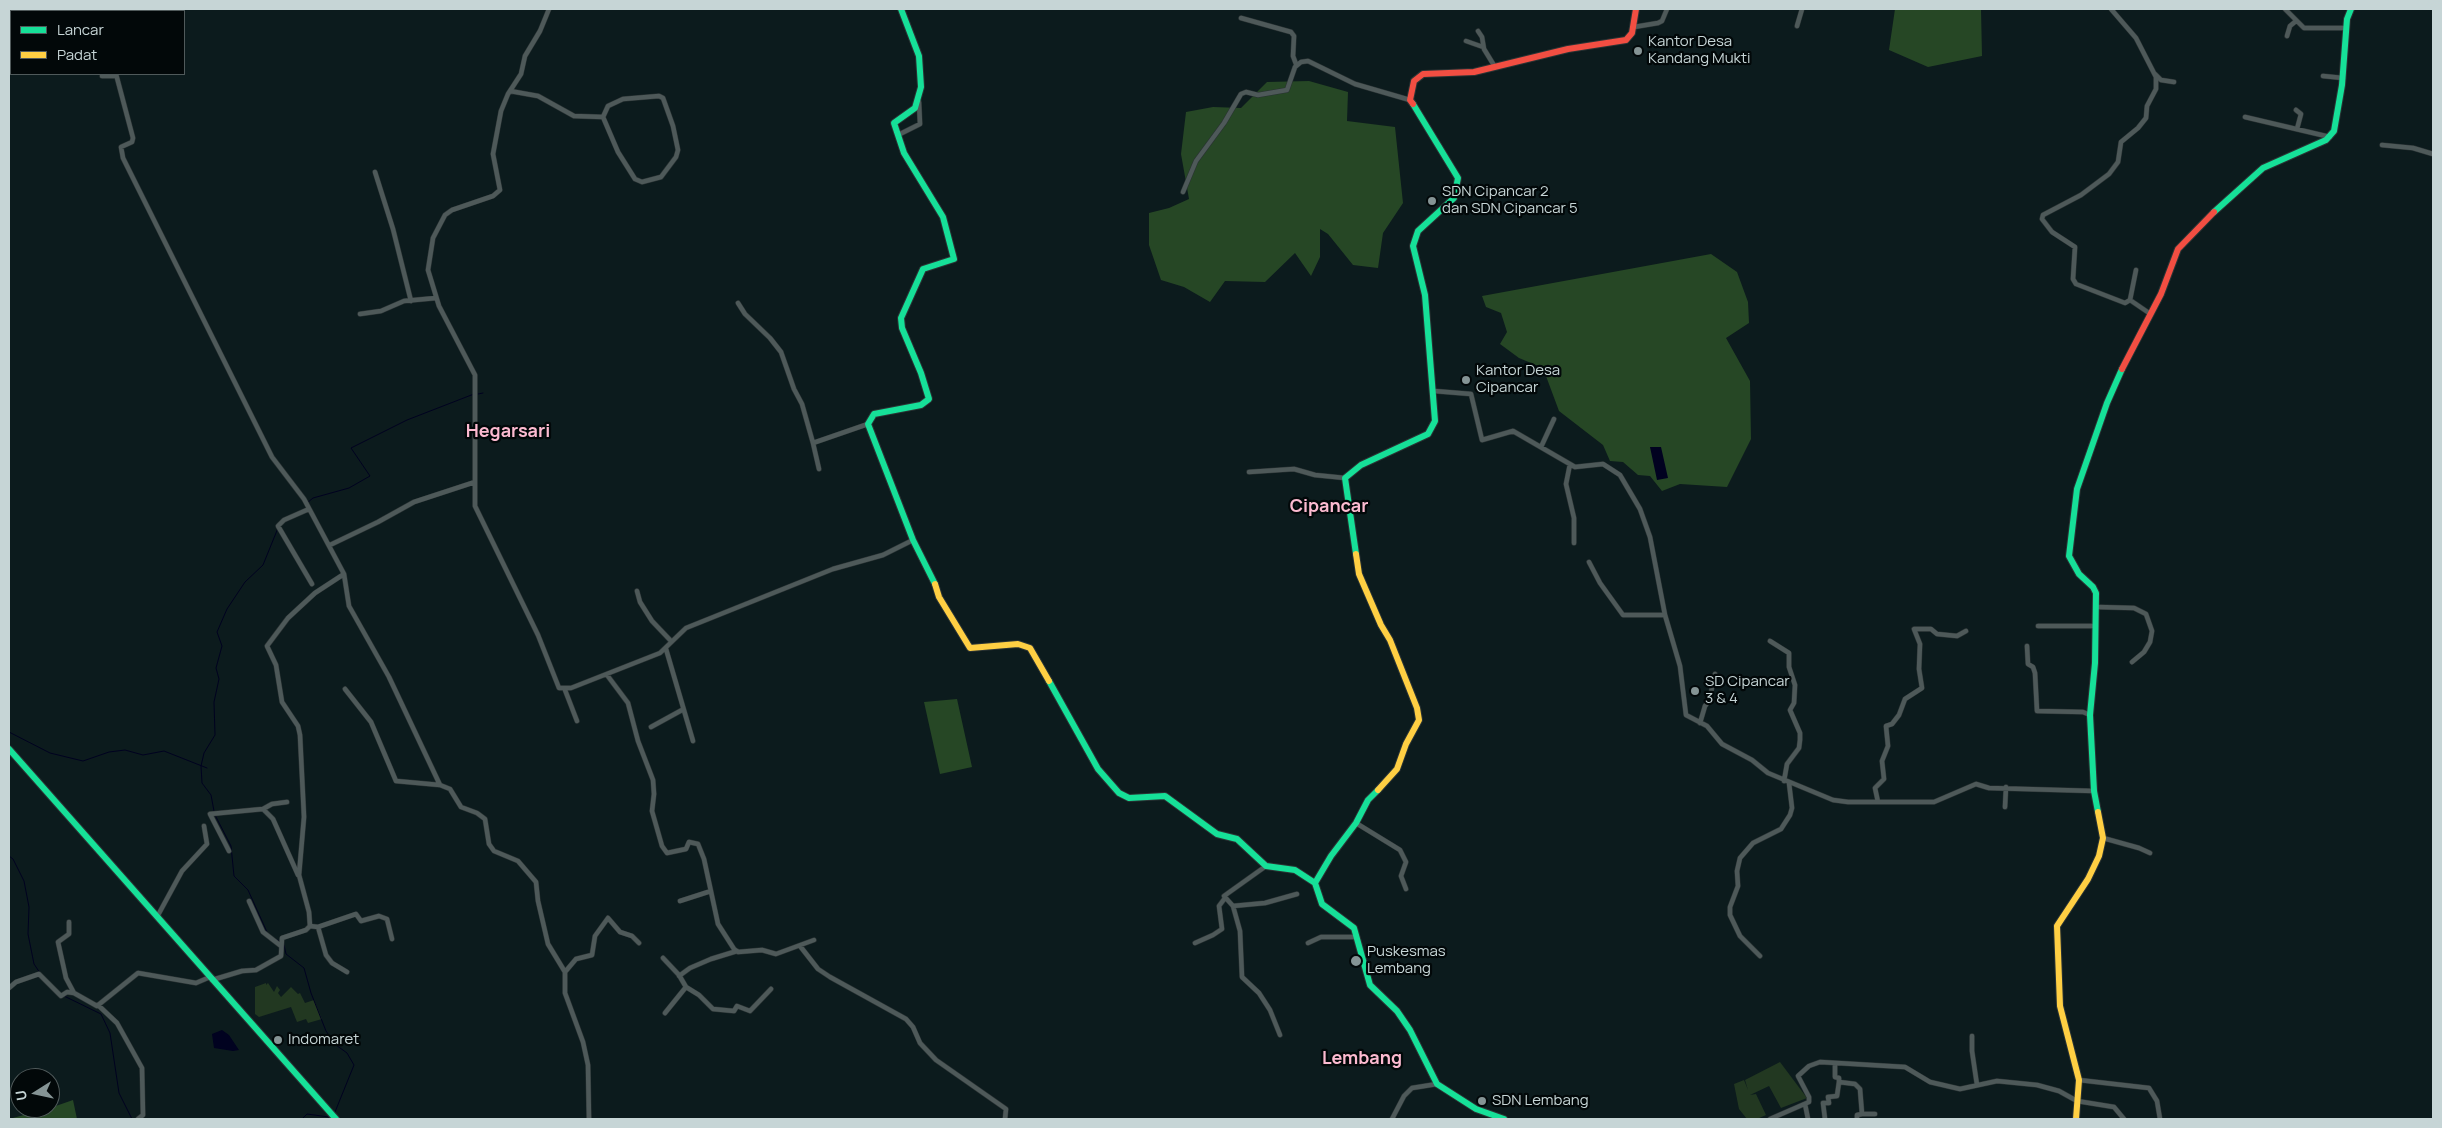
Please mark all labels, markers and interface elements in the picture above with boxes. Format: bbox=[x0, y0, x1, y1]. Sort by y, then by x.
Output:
legend bbox=[10, 10, 185, 75]
text: Lancar bbox=[57, 19, 104, 40]
place label: Kantor Desa Kandang Mukti bbox=[1648, 33, 1751, 68]
text: Padat bbox=[57, 44, 97, 65]
marker: Kantor Desa Kandang Mukti bbox=[1632, 45, 1644, 57]
place label: SDN Cipancar 2 dan SDN Cipancar 5 bbox=[1442, 183, 1578, 218]
marker: SDN Cipancar 2 dan SDN Cipancar 5 bbox=[1426, 195, 1438, 207]
place label: Kantor Desa Cipancar bbox=[1476, 362, 1560, 397]
marker: Kantor Desa Cipancar bbox=[1460, 374, 1472, 386]
district label: Hegarsari bbox=[466, 421, 550, 443]
district label: Cipancar bbox=[1290, 496, 1368, 518]
place label: SD Cipancar 3 & 4 bbox=[1705, 673, 1790, 708]
marker: SD Cipancar 3 & 4 bbox=[1689, 685, 1701, 697]
place label: Puskesmas Lembang bbox=[1367, 943, 1446, 978]
marker: Puskesmas Lembang bbox=[1349, 954, 1363, 968]
place label: Indomaret bbox=[288, 1031, 359, 1049]
marker: Indomaret bbox=[272, 1034, 284, 1046]
district label: Lembang bbox=[1322, 1048, 1402, 1070]
north arrow bbox=[10, 1068, 60, 1118]
text: U bbox=[10, 1089, 31, 1102]
place label: SDN Lembang bbox=[1492, 1092, 1589, 1110]
marker: SDN Lembang bbox=[1476, 1095, 1488, 1107]

